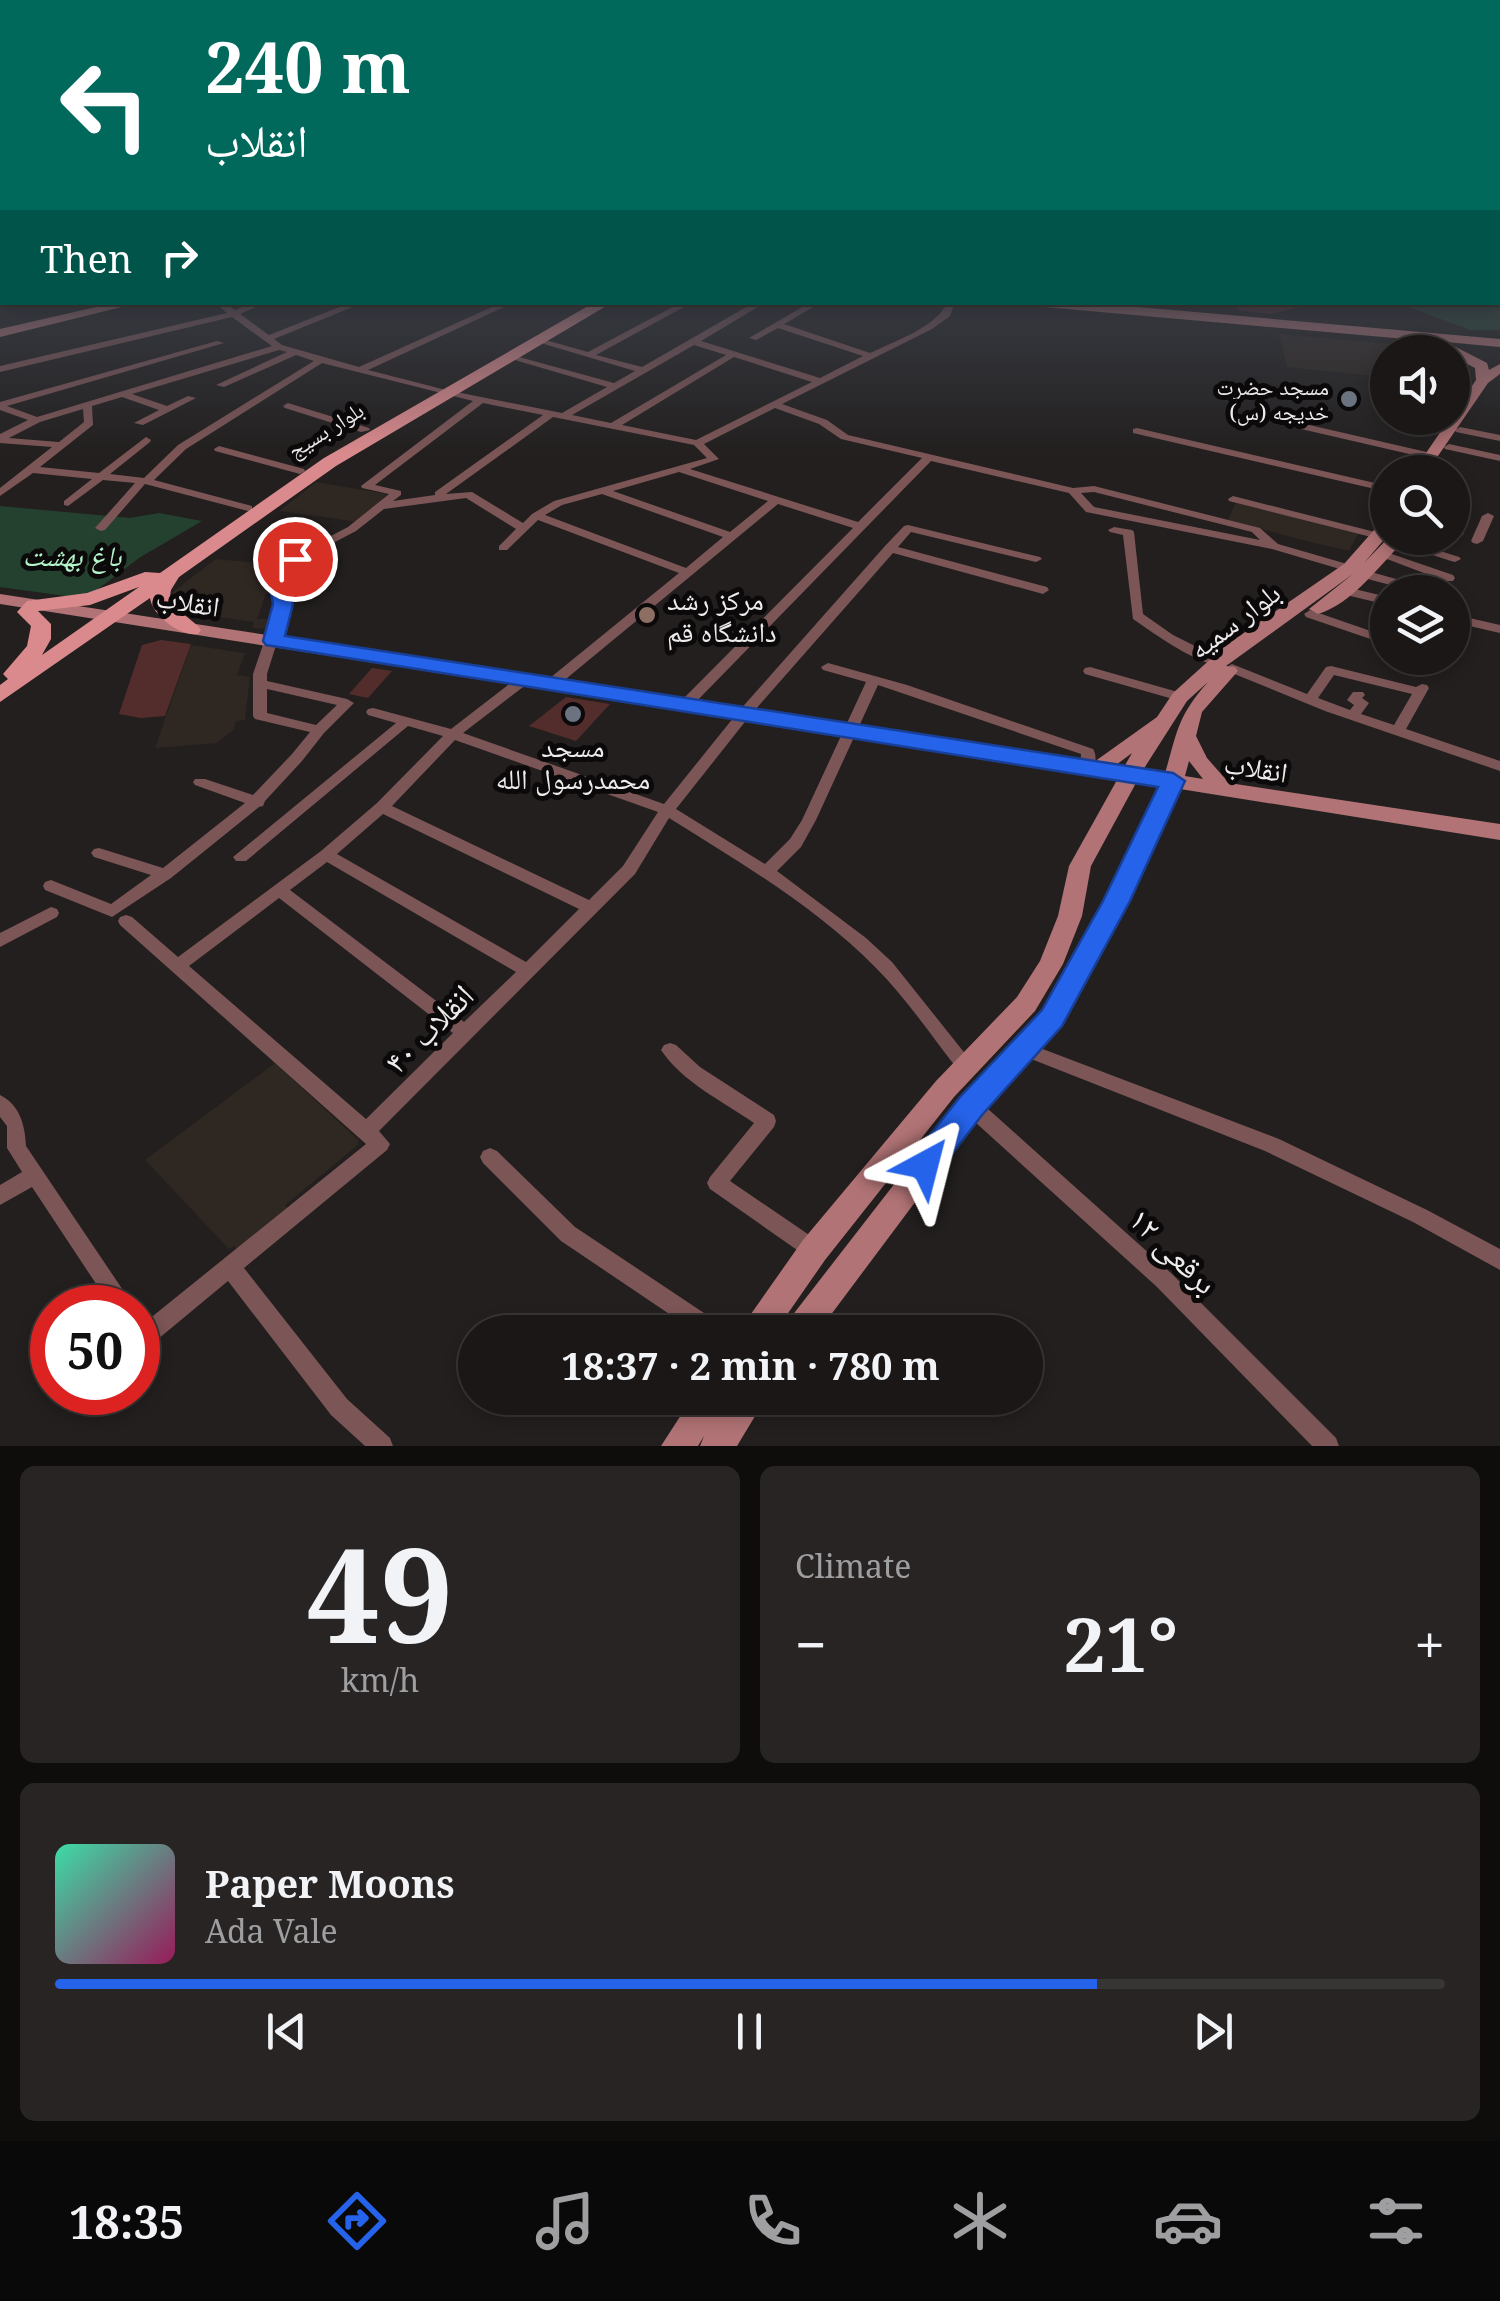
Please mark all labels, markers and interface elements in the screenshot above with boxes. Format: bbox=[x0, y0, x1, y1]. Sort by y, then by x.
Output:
text: 240 m bbox=[205, 18, 411, 114]
icon: left bbox=[40, 40, 170, 170]
text: انقلاب bbox=[205, 109, 308, 170]
icon: right bbox=[152, 230, 207, 285]
text: Then bbox=[40, 232, 132, 284]
map controls bbox=[1370, 335, 1470, 675]
button: sound bbox=[1370, 335, 1470, 435]
place label: مسجد حضرت خدیجه (س) bbox=[1217, 371, 1329, 426]
marker: مسجد حضرت خدیجه (س) bbox=[1338, 388, 1360, 410]
street label: بلوار بسیج bbox=[281, 394, 369, 464]
button: search bbox=[1370, 455, 1470, 555]
pin bbox=[253, 517, 338, 602]
icon: arrive bbox=[268, 532, 323, 587]
park label: باغ بهشت bbox=[23, 536, 122, 575]
street label: بلوار سمیه bbox=[1181, 573, 1287, 667]
button: layers bbox=[1370, 575, 1470, 675]
street label: انقلاب bbox=[153, 577, 223, 625]
place label: مرکز رشد دانشگاه قم bbox=[667, 580, 777, 651]
marker: مرکز رشد دانشگاه قم bbox=[636, 604, 658, 626]
marker: مسجد محمدرسول الله bbox=[562, 703, 584, 725]
place label: مسجد محمدرسول الله bbox=[496, 727, 650, 797]
street label: انقلاب bbox=[1221, 743, 1291, 791]
street label: انقلاب ۴۰ bbox=[374, 974, 482, 1082]
position arrow bbox=[873, 1113, 977, 1217]
street label: برقعی ۱۲ bbox=[1120, 1197, 1228, 1303]
speed limit sign: 50 bbox=[30, 1285, 160, 1415]
text: 18:37 · 2 min · 780 m bbox=[561, 1339, 940, 1391]
text: 49 bbox=[307, 1504, 453, 1681]
text: Climate bbox=[795, 1544, 911, 1587]
text: 21° bbox=[1063, 1592, 1178, 1694]
text: − bbox=[795, 1606, 827, 1681]
text: + bbox=[1414, 1606, 1445, 1681]
text: km/h bbox=[341, 1658, 419, 1701]
text: Paper Moons bbox=[205, 1857, 455, 1909]
text: Ada Vale bbox=[205, 1909, 338, 1952]
icon: previous bbox=[259, 2004, 314, 2059]
icon: pause bbox=[722, 2004, 777, 2059]
icon: next bbox=[1186, 2004, 1241, 2059]
icon: directions bbox=[322, 2186, 392, 2256]
icon: music bbox=[530, 2186, 600, 2256]
icon: phone bbox=[738, 2186, 808, 2256]
icon: climate bbox=[945, 2186, 1015, 2256]
icon: car bbox=[1153, 2186, 1223, 2256]
icon: filters bbox=[1361, 2186, 1431, 2256]
text: 18:35 bbox=[69, 2191, 184, 2252]

